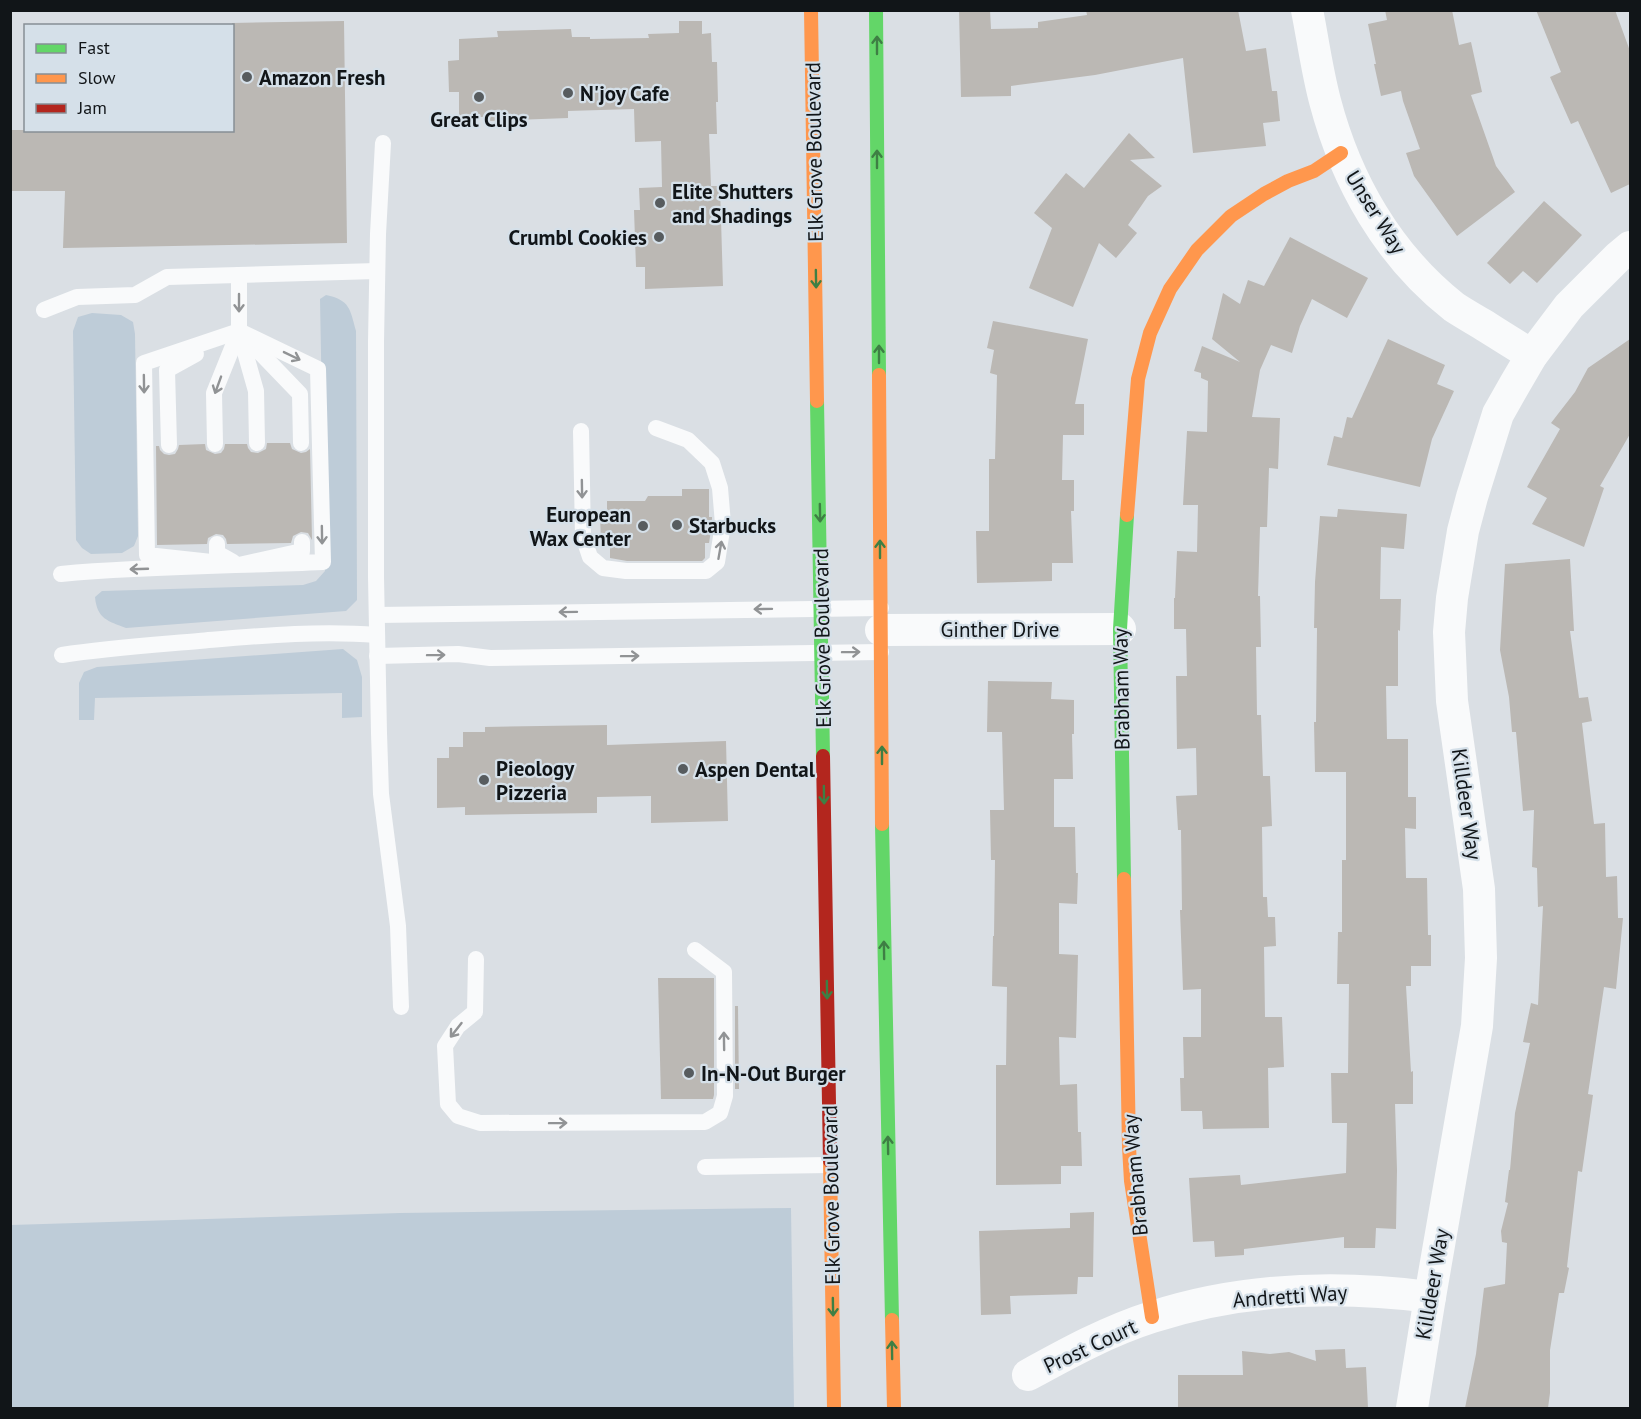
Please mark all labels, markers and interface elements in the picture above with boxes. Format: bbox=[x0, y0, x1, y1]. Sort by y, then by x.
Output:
legend bbox=[24, 24, 234, 132]
text: Fast bbox=[78, 36, 110, 59]
one-way arrow bbox=[871, 36, 882, 56]
street label: Elk Grove Boulevard bbox=[799, 62, 829, 242]
place label: Amazon Fresh bbox=[259, 64, 386, 91]
text: Slow bbox=[78, 66, 116, 89]
marker: Amazon Fresh bbox=[240, 70, 254, 84]
place label: N'joy Cafe bbox=[580, 80, 669, 107]
marker: N'joy Cafe bbox=[561, 86, 575, 100]
marker: Great Clips bbox=[472, 90, 486, 104]
text: Jam bbox=[77, 96, 107, 119]
place label: Great Clips bbox=[430, 106, 528, 133]
one-way arrow bbox=[871, 150, 883, 170]
street label: Unser Way bbox=[1340, 165, 1412, 259]
place label: Elite Shutters and Shadings bbox=[672, 178, 793, 229]
marker: Elite Shutters and Shadings bbox=[653, 196, 667, 210]
place label: Crumbl Cookies bbox=[508, 224, 647, 251]
marker: Crumbl Cookies bbox=[652, 230, 666, 244]
one-way arrow bbox=[810, 268, 822, 288]
one-way arrow bbox=[233, 293, 245, 313]
one-way arrow bbox=[873, 345, 885, 365]
one-way arrow bbox=[283, 351, 301, 363]
one-way arrow bbox=[138, 373, 150, 393]
one-way arrow bbox=[211, 375, 222, 394]
one-way arrow bbox=[577, 479, 588, 499]
place label: European Wax Center bbox=[530, 501, 632, 552]
one-way arrow bbox=[814, 502, 826, 522]
place label: Starbucks bbox=[689, 512, 776, 539]
marker: Starbucks bbox=[670, 518, 684, 532]
marker: European Wax Center bbox=[636, 519, 650, 533]
one-way arrow bbox=[316, 525, 328, 545]
one-way arrow bbox=[874, 540, 886, 560]
one-way arrow bbox=[714, 541, 725, 561]
street label: Elk Grove Boulevard bbox=[807, 548, 837, 728]
one-way arrow bbox=[129, 564, 149, 575]
one-way arrow bbox=[753, 603, 773, 614]
one-way arrow bbox=[558, 606, 578, 618]
street label: Ginther Drive bbox=[940, 616, 1060, 643]
street label: Brabham Way bbox=[1106, 628, 1136, 750]
one-way arrow bbox=[841, 646, 861, 658]
one-way arrow bbox=[425, 649, 445, 660]
one-way arrow bbox=[620, 650, 640, 661]
one-way arrow bbox=[876, 745, 888, 765]
street label: Killdeer Way bbox=[1446, 747, 1488, 862]
place label: Pieology Pizzeria bbox=[496, 755, 575, 806]
place label: Aspen Dental bbox=[695, 756, 816, 783]
marker: Aspen Dental bbox=[676, 762, 690, 776]
marker: Pieology Pizzeria bbox=[477, 773, 491, 787]
one-way arrow bbox=[818, 784, 830, 804]
one-way arrow bbox=[878, 940, 890, 960]
one-way arrow bbox=[822, 979, 833, 999]
one-way arrow bbox=[450, 1022, 463, 1038]
one-way arrow bbox=[719, 1032, 730, 1052]
place label: In-N-Out Burger bbox=[701, 1060, 846, 1087]
marker: In-N-Out Burger bbox=[682, 1066, 696, 1080]
street label: Elk Grove Boulevard bbox=[816, 1105, 846, 1285]
street label: Brabham Way bbox=[1116, 1113, 1154, 1237]
one-way arrow bbox=[548, 1117, 568, 1128]
one-way arrow bbox=[882, 1135, 894, 1155]
street label: Killdeer Way bbox=[1409, 1226, 1455, 1342]
street label: Andretti Way bbox=[1232, 1279, 1348, 1313]
one-way arrow bbox=[827, 1297, 839, 1317]
street label: Prost Court bbox=[1039, 1313, 1141, 1379]
one-way arrow bbox=[887, 1341, 898, 1361]

